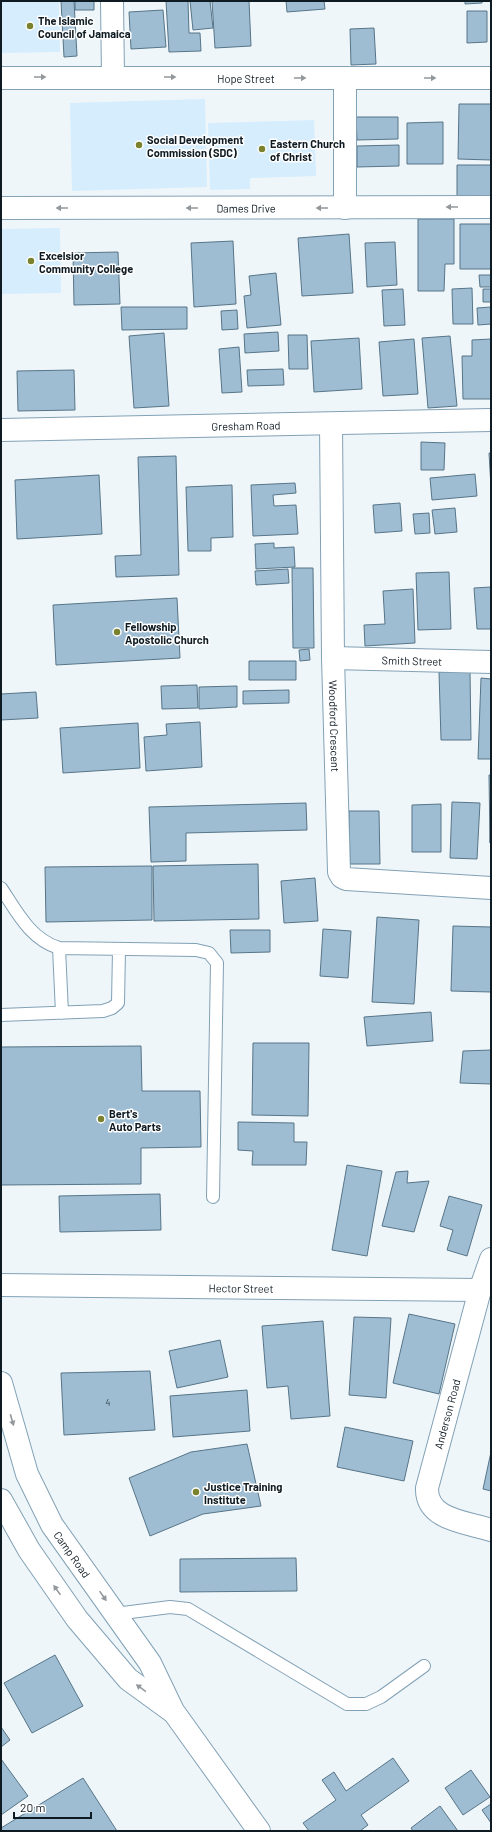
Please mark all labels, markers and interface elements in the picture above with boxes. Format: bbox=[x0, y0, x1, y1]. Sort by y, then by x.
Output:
place label: The Islamic Council of Jamaica bbox=[38, 14, 131, 40]
marker: The Islamic Council of Jamaica bbox=[25, 21, 35, 31]
street label: Hope Street bbox=[217, 72, 275, 85]
one-way arrow bbox=[34, 74, 47, 80]
one-way arrow bbox=[164, 74, 177, 80]
one-way arrow bbox=[294, 75, 307, 81]
one-way arrow bbox=[424, 75, 437, 81]
place label: Social Development Commission (SDC) bbox=[147, 133, 243, 159]
place label: Eastern Church of Christ bbox=[270, 137, 345, 163]
marker: Social Development Commission (SDC) bbox=[134, 140, 144, 150]
marker: Eastern Church of Christ bbox=[257, 144, 267, 154]
street label: Dames Drive bbox=[216, 201, 276, 214]
one-way arrow bbox=[445, 204, 458, 210]
one-way arrow bbox=[55, 205, 68, 211]
one-way arrow bbox=[185, 205, 198, 211]
one-way arrow bbox=[315, 205, 328, 211]
place label: Excelsior Community College bbox=[39, 249, 133, 275]
marker: Excelsior Community College bbox=[26, 256, 36, 266]
street label: Gresham Road bbox=[211, 418, 281, 432]
place label: Fellowship Apostolic Church bbox=[125, 620, 209, 646]
marker: Fellowship Apostolic Church bbox=[112, 627, 122, 637]
street label: Smith Street bbox=[382, 653, 442, 667]
street label: Woodford Crescent bbox=[327, 680, 343, 772]
place label: Bert's Auto Parts bbox=[109, 1107, 162, 1133]
marker: Bert's Auto Parts bbox=[96, 1114, 106, 1124]
street label: Hector Street bbox=[208, 1281, 274, 1294]
street label: Anderson Road bbox=[431, 1377, 463, 1451]
house number: 4 bbox=[106, 1397, 111, 1408]
one-way arrow bbox=[9, 1415, 15, 1427]
place label: Justice Training Institute bbox=[204, 1480, 282, 1506]
marker: Justice Training Institute bbox=[191, 1487, 201, 1497]
street label: Camp Road bbox=[52, 1528, 94, 1580]
one-way arrow bbox=[53, 1585, 61, 1595]
one-way arrow bbox=[99, 1591, 107, 1601]
one-way arrow bbox=[136, 1684, 147, 1692]
scale bar bbox=[14, 1794, 91, 1820]
text: 20 m bbox=[20, 1800, 46, 1814]

